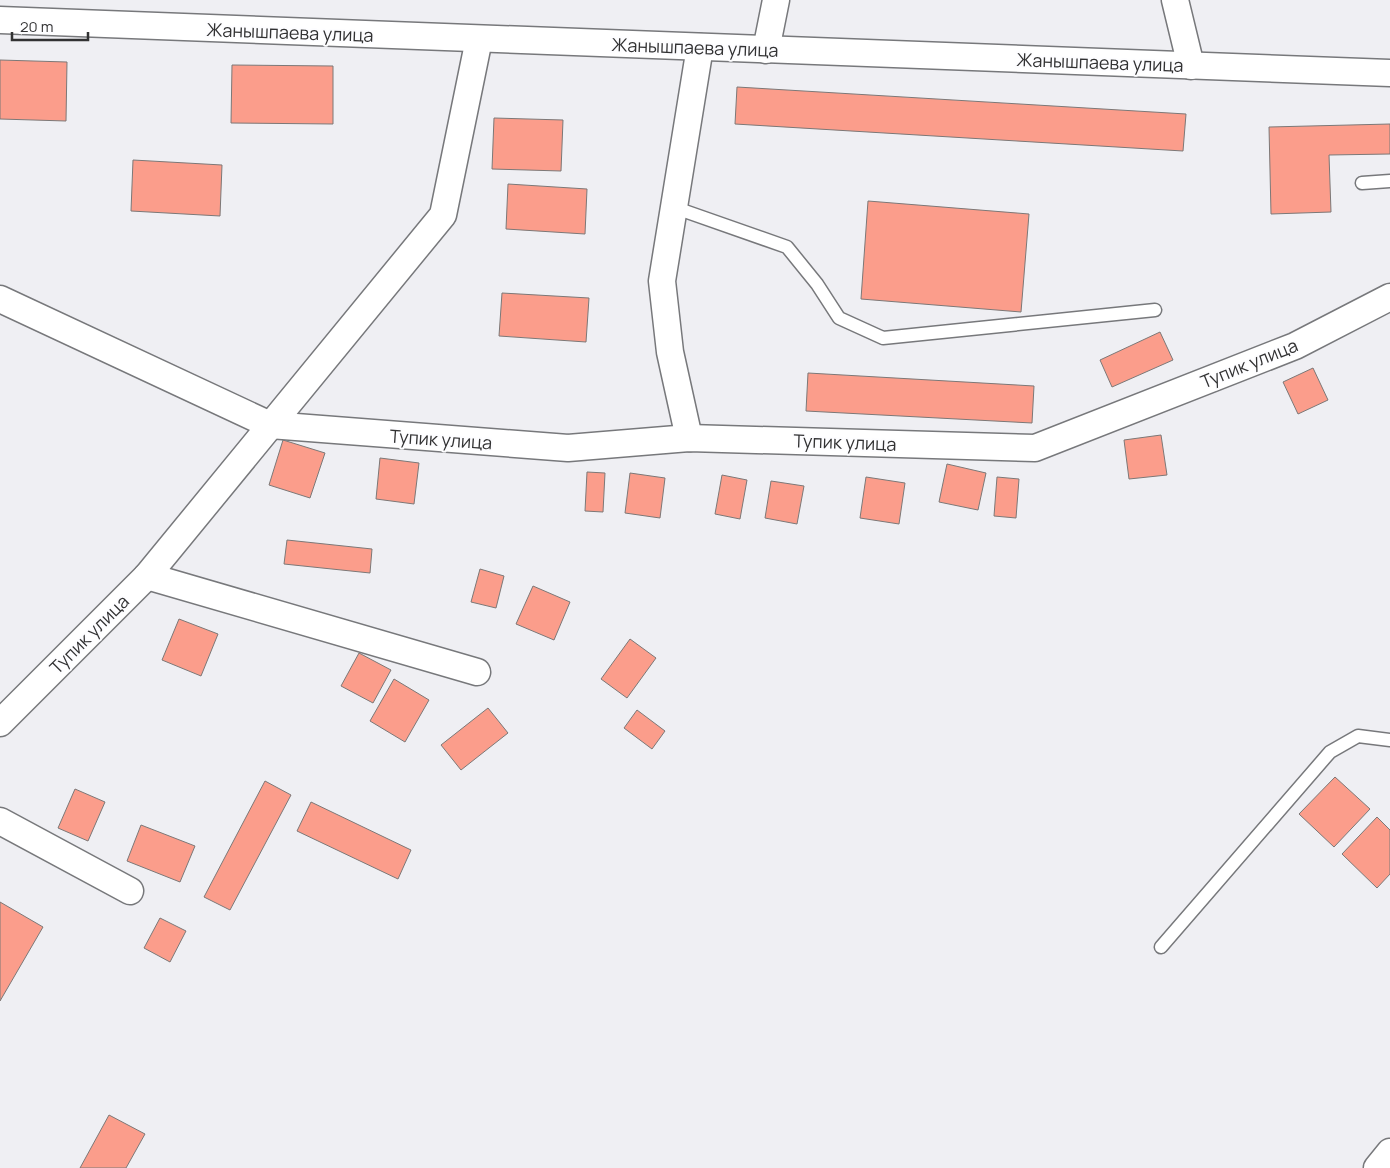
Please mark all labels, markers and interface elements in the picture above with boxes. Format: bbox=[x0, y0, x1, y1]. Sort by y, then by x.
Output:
scale bar bbox=[12, 10, 89, 42]
text: 20 m bbox=[20, 16, 53, 37]
street label: Жанышпаева улица bbox=[206, 17, 374, 47]
street label: Жанышпаева улица bbox=[611, 32, 779, 62]
street label: Жанышпаева улица bbox=[1016, 47, 1184, 77]
street label: Тупик улица bbox=[1197, 333, 1301, 393]
street label: Тупик улица bbox=[389, 423, 493, 455]
street label: Тупик улица bbox=[793, 428, 897, 456]
street label: Тупик улица bbox=[44, 589, 134, 679]

